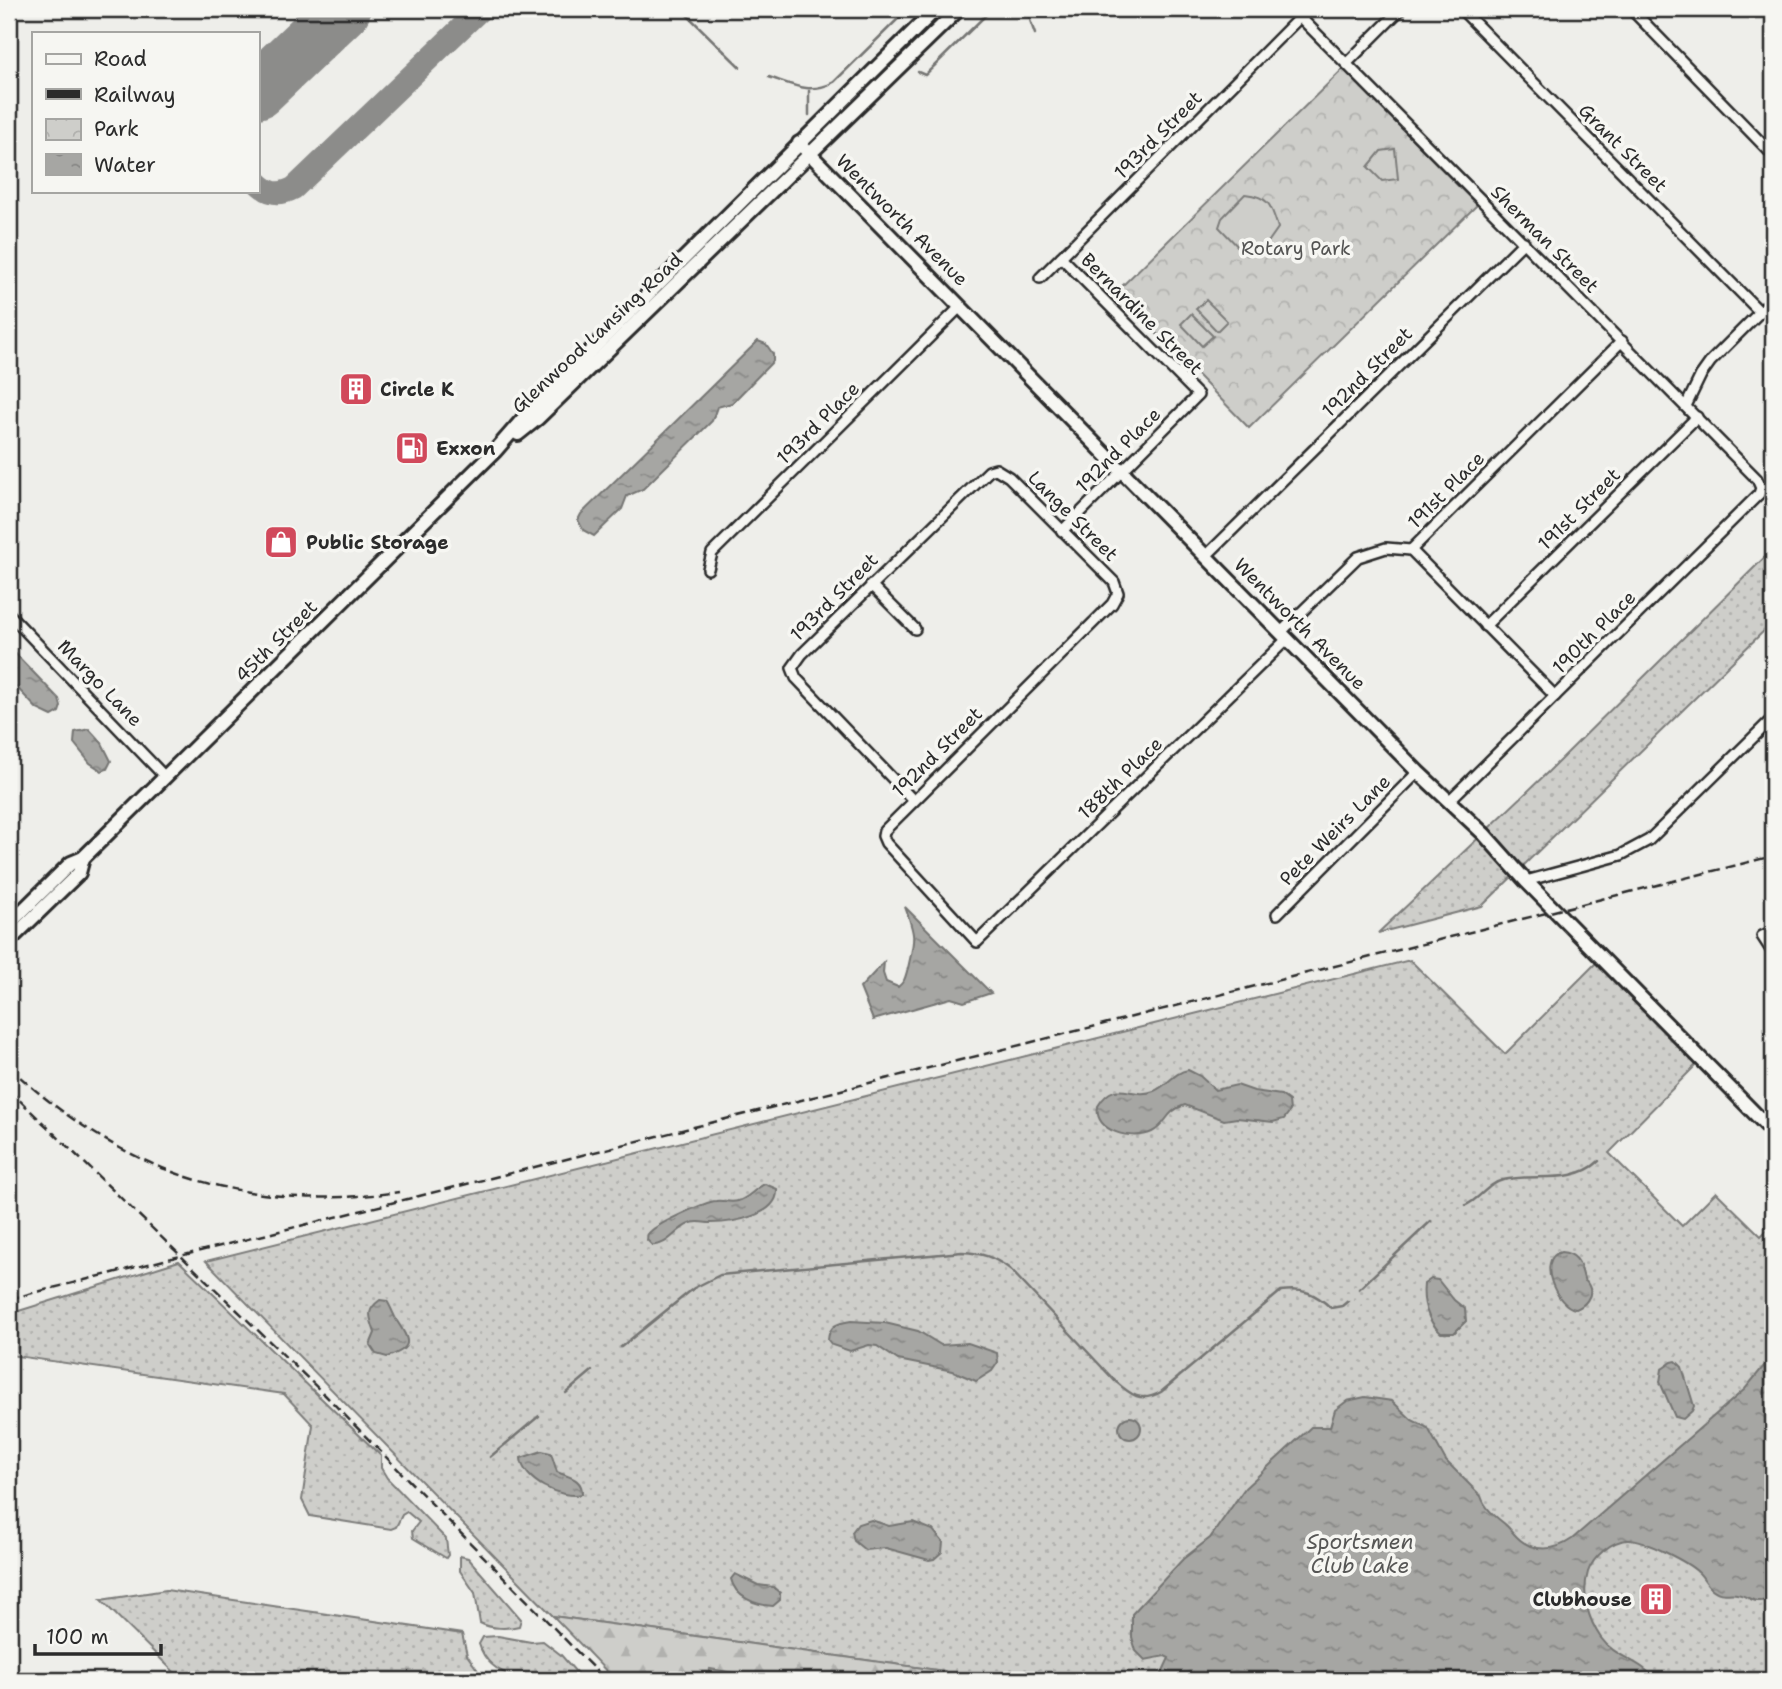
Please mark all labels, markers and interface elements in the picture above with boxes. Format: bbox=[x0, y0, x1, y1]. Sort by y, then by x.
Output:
legend bbox=[32, 32, 259, 192]
text: Road bbox=[94, 45, 147, 73]
text: Railway bbox=[94, 81, 176, 109]
street label: 193rd Street bbox=[1109, 86, 1207, 184]
street label: Grant Street bbox=[1573, 98, 1673, 198]
text: Park bbox=[94, 115, 139, 143]
street label: Wentworth Avenue bbox=[831, 149, 973, 291]
text: Water bbox=[94, 151, 156, 179]
street label: Sherman Street bbox=[1486, 180, 1604, 298]
park label: Rotary Park bbox=[1241, 236, 1351, 261]
street label: Glenwood Lansing Road bbox=[506, 247, 688, 419]
street label: Bernardine Street bbox=[1076, 248, 1208, 380]
street label: 192nd Street bbox=[1316, 321, 1418, 423]
building icon: Circle K bbox=[337, 370, 375, 408]
street label: 193rd Place bbox=[771, 376, 865, 470]
place label: Circle K bbox=[380, 377, 454, 402]
street label: 192nd Place bbox=[1070, 402, 1166, 498]
fuel station icon: Exxon bbox=[393, 429, 431, 467]
place label: Exxon bbox=[436, 436, 496, 461]
street label: 191st Place bbox=[1402, 446, 1490, 534]
street label: 191st Street bbox=[1532, 462, 1626, 556]
street label: Lange Street bbox=[1022, 465, 1124, 567]
shop icon: Public Storage bbox=[262, 523, 300, 561]
place label: Public Storage bbox=[306, 530, 449, 555]
street label: 193rd Street bbox=[785, 548, 883, 646]
street label: Wentworth Avenue bbox=[1229, 553, 1371, 695]
street label: 190th Place bbox=[1547, 585, 1641, 679]
street label: 45th Street bbox=[229, 594, 323, 688]
street label: Margo Lane bbox=[52, 634, 148, 732]
street label: 192nd Street bbox=[886, 701, 988, 803]
street label: 188th Place bbox=[1072, 731, 1168, 825]
street label: Pete Weirs Lane bbox=[1274, 769, 1396, 891]
water label: Sportsmen Club Lake bbox=[1306, 1528, 1414, 1580]
building icon: Clubhouse bbox=[1637, 1580, 1675, 1618]
place label: Clubhouse bbox=[1532, 1587, 1632, 1612]
scale bar bbox=[35, 1612, 161, 1656]
text: 100 m bbox=[46, 1623, 109, 1651]

